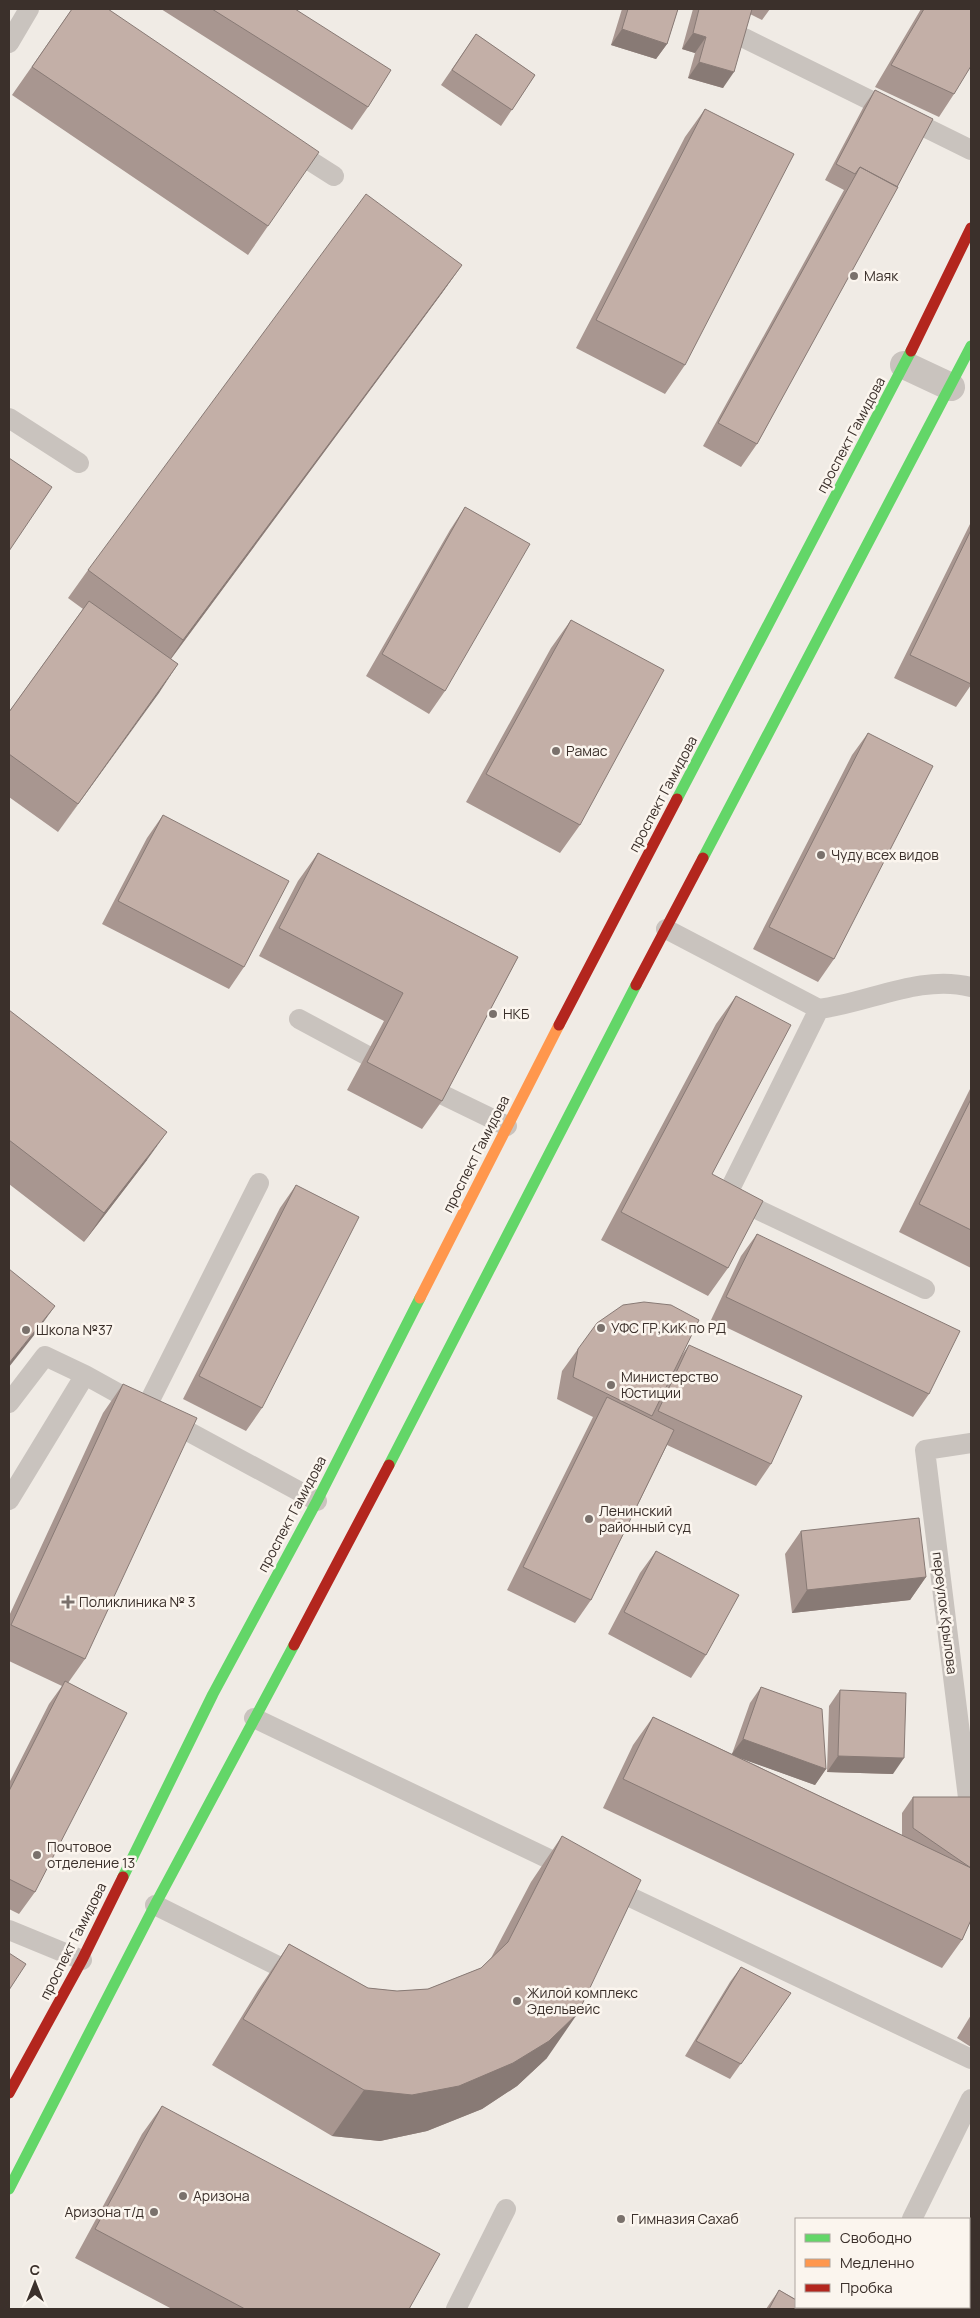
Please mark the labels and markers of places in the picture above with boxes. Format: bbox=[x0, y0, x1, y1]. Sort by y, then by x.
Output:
place label: Маяк bbox=[864, 266, 899, 285]
marker: Маяк bbox=[848, 270, 860, 282]
place label: Рамас bbox=[566, 741, 608, 760]
marker: Рамас bbox=[550, 745, 562, 757]
place label: Чуду всех видов bbox=[831, 845, 939, 864]
marker: Чуду всех видов bbox=[815, 849, 827, 861]
place label: НКБ bbox=[503, 1004, 530, 1023]
marker: НКБ bbox=[487, 1008, 499, 1020]
place label: УФС ГР,КиК по РД bbox=[611, 1318, 726, 1337]
place label: Школа №37 bbox=[36, 1320, 113, 1339]
marker: УФС ГР,КиК по РД bbox=[595, 1322, 607, 1334]
marker: Школа №37 bbox=[20, 1324, 32, 1336]
place label: Министерство Юстиции bbox=[621, 1367, 719, 1402]
marker: Министерство Юстиции bbox=[605, 1379, 617, 1391]
place label: Ленинский районный суд bbox=[599, 1501, 691, 1536]
marker: Ленинский районный суд bbox=[583, 1513, 595, 1525]
place label: Поликлиника № 3 bbox=[79, 1592, 196, 1611]
marker: Поликлиника № 3 bbox=[61, 1595, 75, 1609]
place label: Почтовое отделение 13 bbox=[47, 1837, 135, 1872]
marker: Почтовое отделение 13 bbox=[31, 1849, 43, 1861]
place label: Жилой комплекс Эдельвейс bbox=[527, 1983, 638, 2018]
marker: Жилой комплекс Эдельвейс bbox=[511, 1995, 523, 2007]
place label: Аризона bbox=[193, 2186, 250, 2205]
marker: Аризона bbox=[177, 2190, 189, 2202]
place label: Аризона т/д bbox=[64, 2202, 144, 2221]
marker: Аризона т/д bbox=[148, 2206, 160, 2218]
place label: Гимназия Сахаб bbox=[631, 2209, 739, 2228]
marker: Гимназия Сахаб bbox=[615, 2213, 627, 2225]

